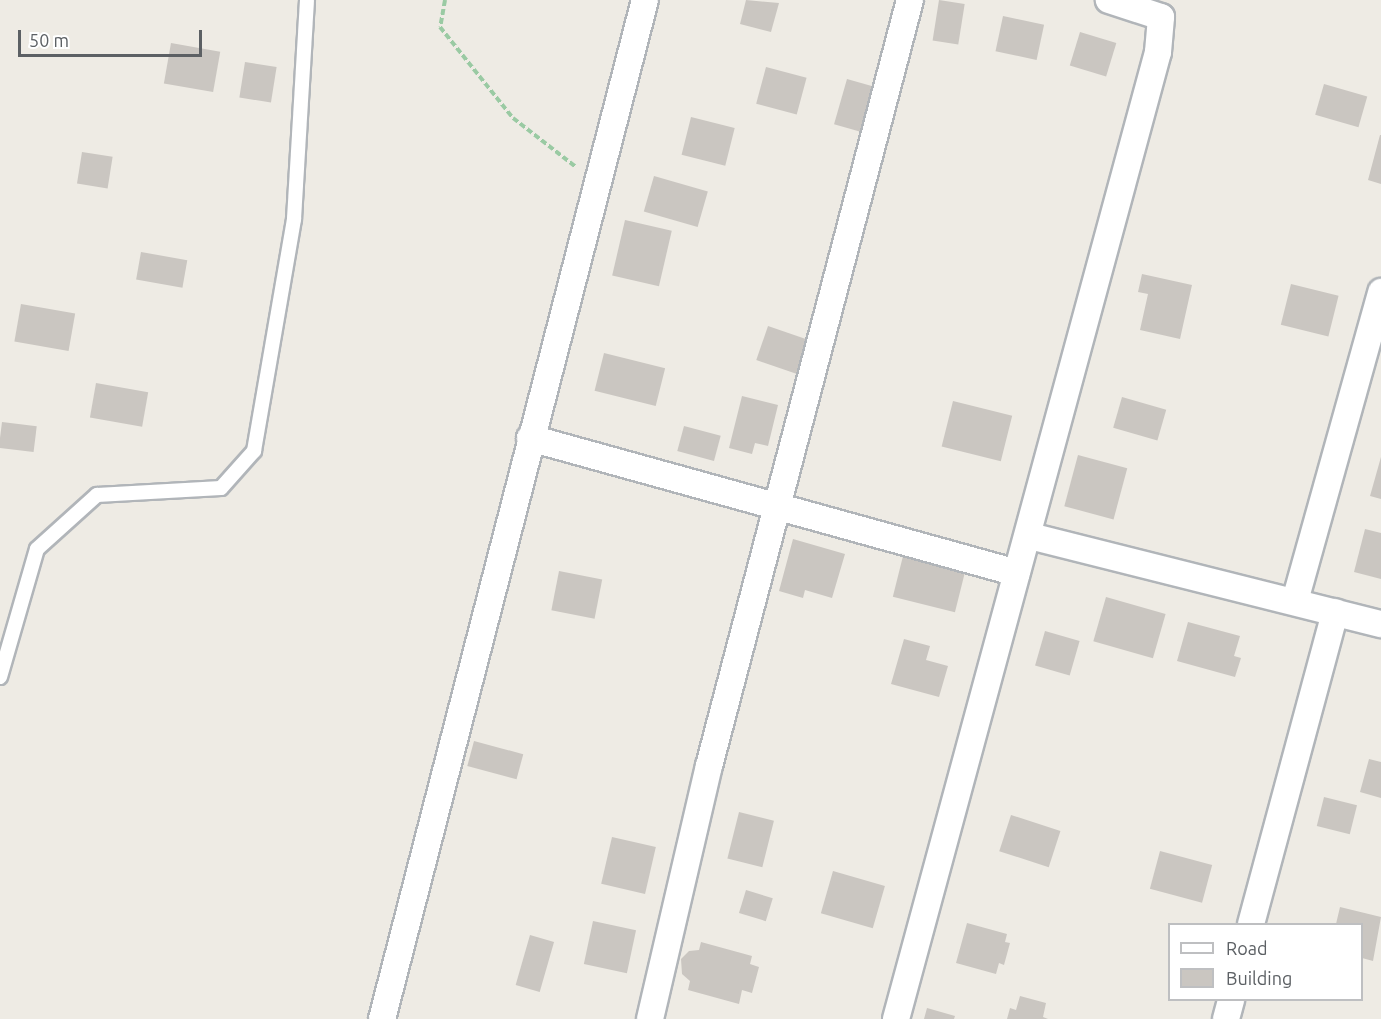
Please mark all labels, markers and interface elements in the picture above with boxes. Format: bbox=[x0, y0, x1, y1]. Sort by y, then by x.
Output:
scale bar bbox=[21, 18, 206, 56]
text: 50 m bbox=[29, 30, 69, 50]
legend bbox=[1168, 923, 1363, 1001]
text: Road bbox=[1226, 938, 1268, 958]
text: Building bbox=[1226, 968, 1292, 988]

